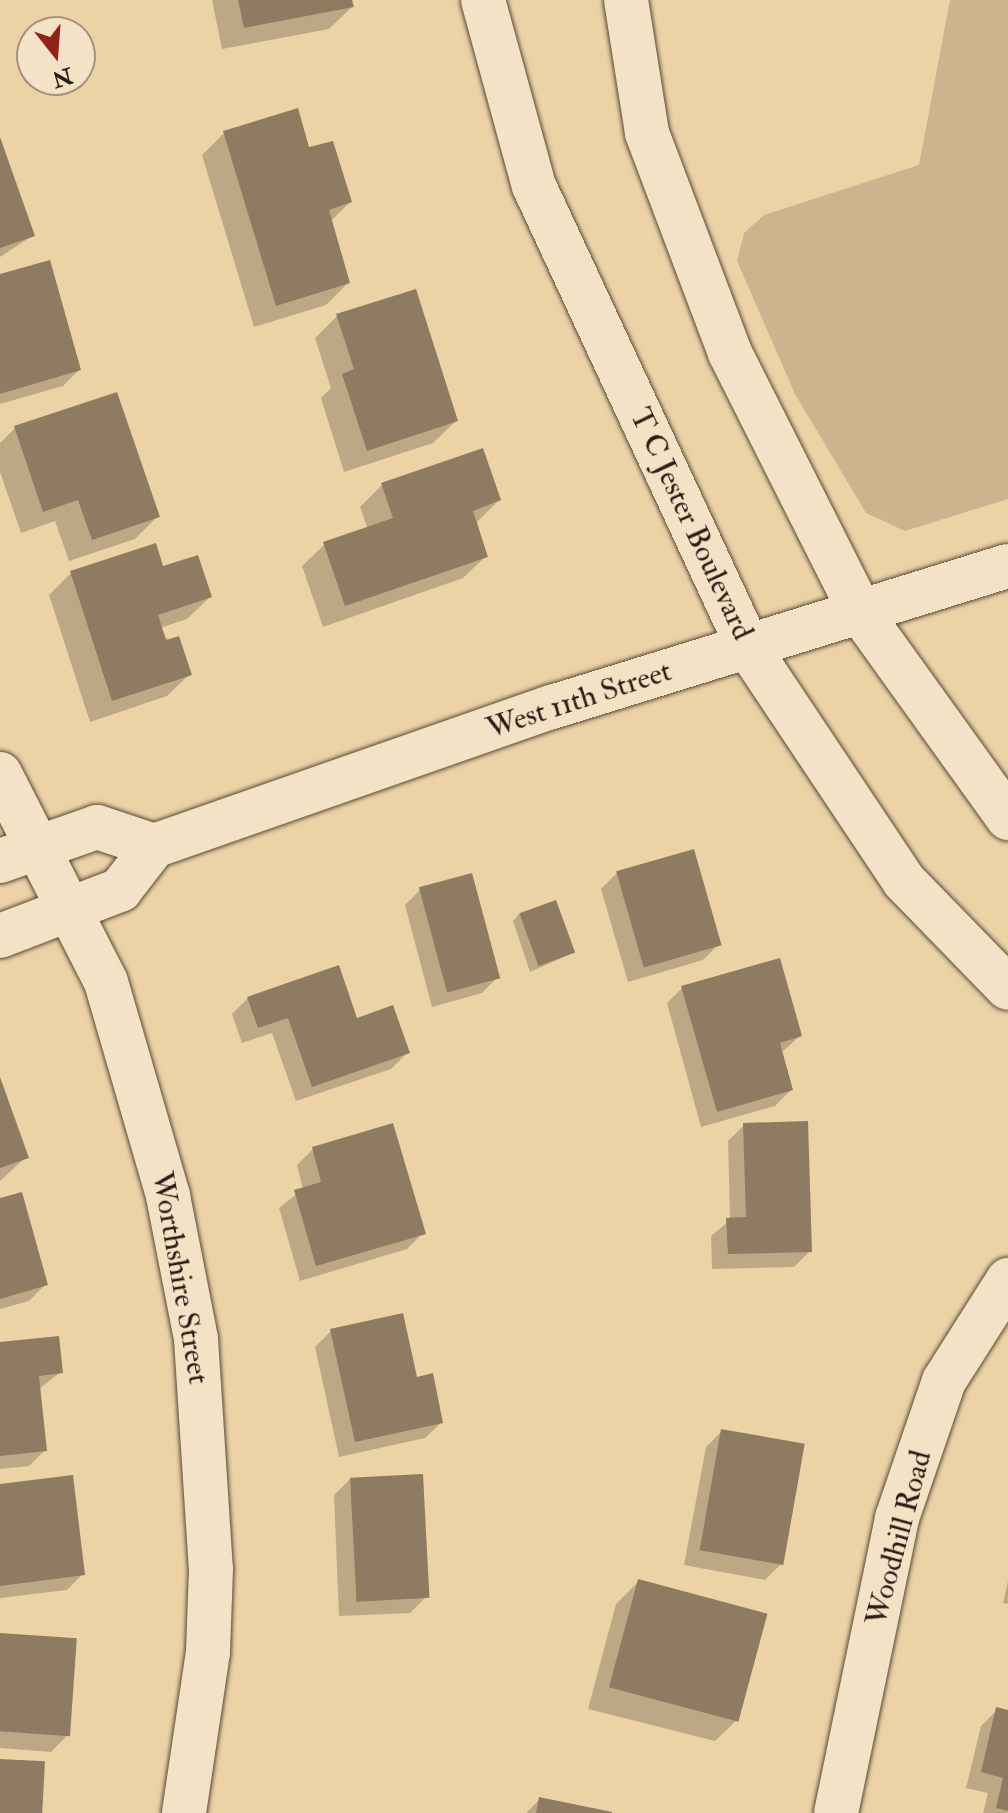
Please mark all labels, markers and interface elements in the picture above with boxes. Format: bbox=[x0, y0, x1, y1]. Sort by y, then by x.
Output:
north arrow bbox=[16, 16, 96, 96]
text: N bbox=[49, 61, 76, 93]
street label: T C Jester Boulevard bbox=[621, 402, 761, 646]
street label: West 11th Street bbox=[482, 653, 676, 747]
street label: Worthshire Street bbox=[144, 1169, 216, 1387]
street label: Woodhill Road bbox=[858, 1447, 940, 1629]

